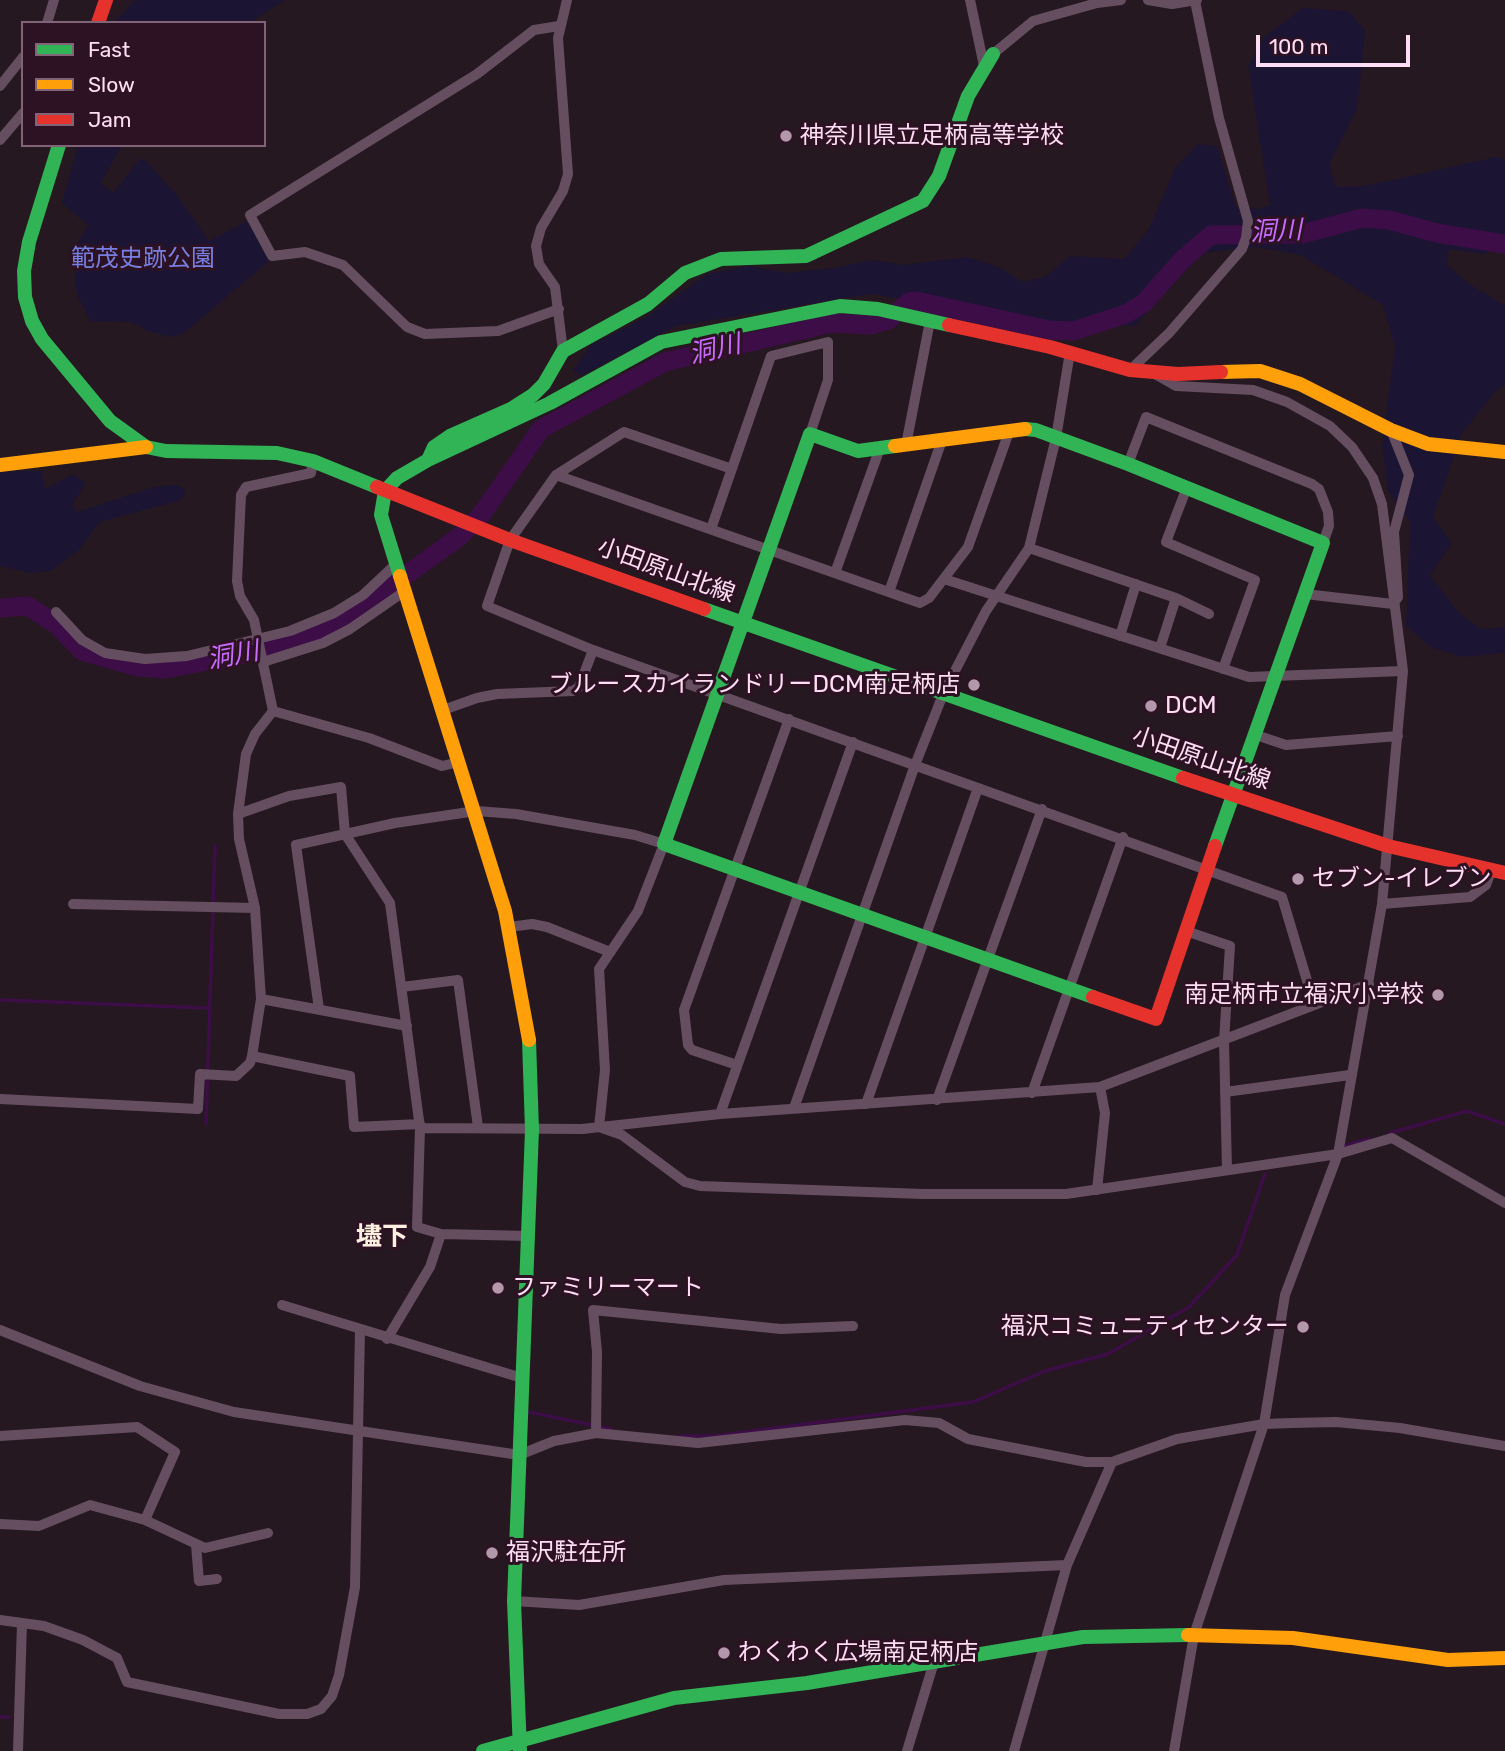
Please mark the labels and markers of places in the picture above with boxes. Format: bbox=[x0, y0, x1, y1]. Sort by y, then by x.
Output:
place label: 神奈川県立足柄高等学校 bbox=[800, 122, 1064, 150]
marker: 神奈川県立足柄高等学校 bbox=[778, 128, 794, 144]
place label: ブルースカイランドリーDCM南足柄店 bbox=[548, 671, 960, 699]
marker: ブルースカイランドリーDCM南足柄店 bbox=[966, 677, 982, 693]
place label: DCM bbox=[1165, 692, 1217, 720]
marker: DCM bbox=[1143, 698, 1159, 714]
place label: セブン-イレブン bbox=[1312, 865, 1492, 893]
marker: セブン-イレブン bbox=[1290, 871, 1306, 887]
place label: 南足柄市立福沢小学校 bbox=[1184, 981, 1424, 1009]
marker: 南足柄市立福沢小学校 bbox=[1430, 987, 1446, 1003]
place label: ファミリーマート bbox=[512, 1274, 704, 1302]
marker: ファミリーマート bbox=[490, 1280, 506, 1296]
place label: 福沢コミュニティセンター bbox=[1001, 1313, 1289, 1341]
marker: 福沢コミュニティセンター bbox=[1295, 1319, 1311, 1335]
place label: 福沢駐在所 bbox=[506, 1539, 626, 1567]
marker: 福沢駐在所 bbox=[484, 1545, 500, 1561]
place label: わくわく広場南足柄店 bbox=[738, 1639, 978, 1667]
marker: わくわく広場南足柄店 bbox=[716, 1645, 732, 1661]

